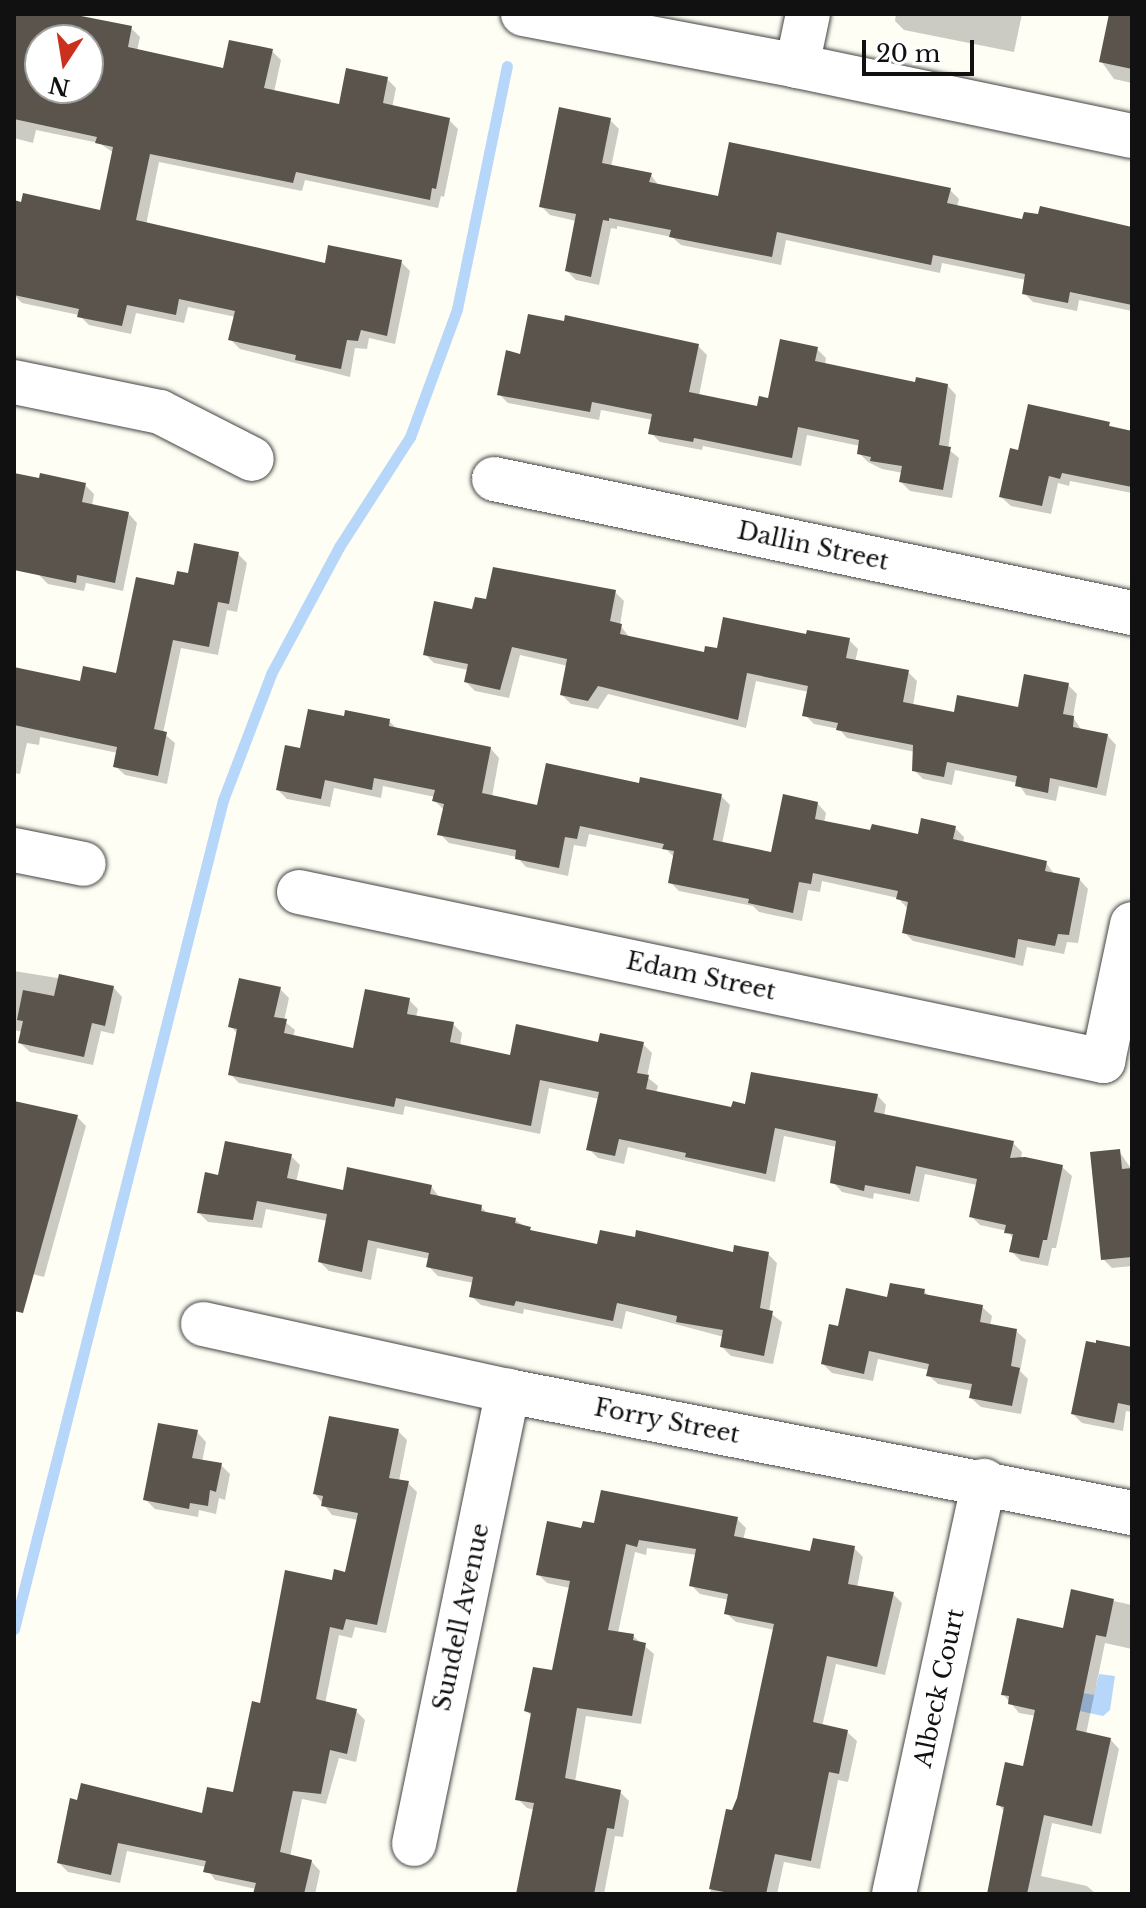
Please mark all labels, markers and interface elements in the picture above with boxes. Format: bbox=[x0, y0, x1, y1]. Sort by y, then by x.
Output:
north arrow bbox=[24, 24, 104, 104]
scale bar bbox=[866, 24, 978, 74]
text: 20 m bbox=[876, 39, 941, 68]
text: N bbox=[46, 71, 72, 101]
street label: Dallin Street bbox=[735, 516, 891, 576]
street label: Edam Street bbox=[624, 946, 778, 1006]
street label: Forry Street bbox=[592, 1393, 742, 1449]
street label: Sundell Avenue bbox=[427, 1520, 495, 1714]
street label: Albeck Court bbox=[908, 1606, 970, 1770]

